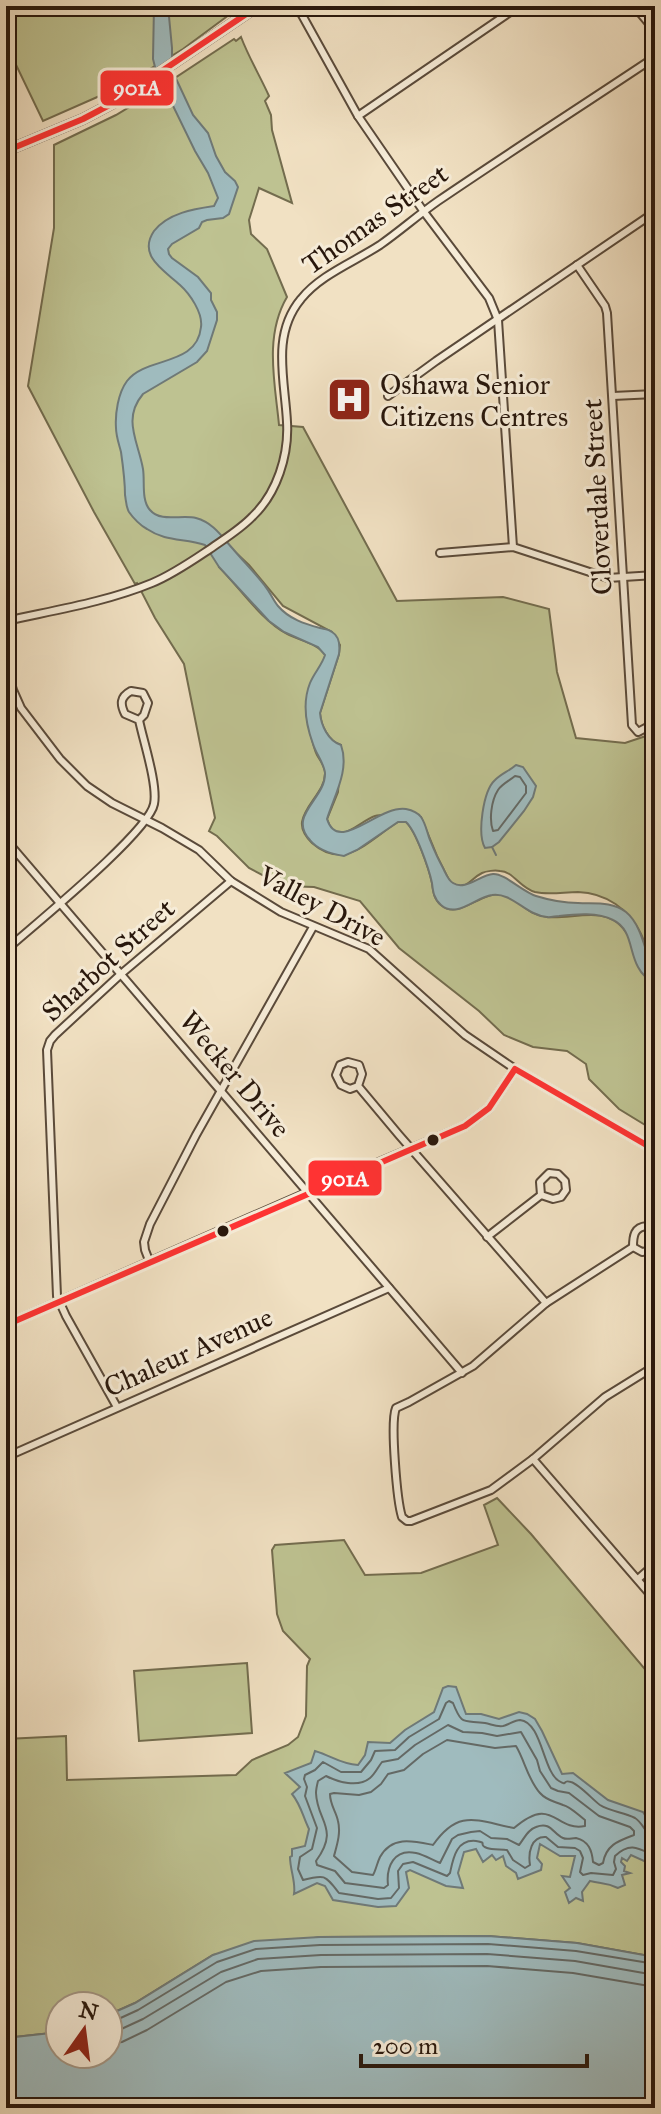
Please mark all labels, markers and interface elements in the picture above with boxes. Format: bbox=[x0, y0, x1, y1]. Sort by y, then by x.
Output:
line badge: 901A bbox=[99, 69, 175, 107]
text: 901A bbox=[113, 74, 161, 101]
street label: Thomas Street bbox=[295, 156, 455, 282]
place label: Oshawa Senior Citizens Centres bbox=[380, 367, 568, 434]
hospital icon: Oshawa Senior Citizens Centres bbox=[325, 376, 373, 424]
street label: Cloverdale Street bbox=[574, 398, 620, 596]
street label: Valley Drive bbox=[251, 857, 392, 954]
street label: Sharbot Street bbox=[34, 891, 182, 1029]
street label: Wecker Drive bbox=[172, 1004, 298, 1144]
unlabelled marker bbox=[425, 1132, 441, 1148]
line badge: 901A bbox=[307, 1159, 383, 1197]
text: 901A bbox=[321, 1165, 369, 1192]
unlabelled marker bbox=[215, 1223, 231, 1239]
street label: Chaleur Avenue bbox=[98, 1299, 278, 1405]
north arrow bbox=[44, 1990, 124, 2070]
text: N bbox=[76, 1996, 101, 2027]
scale bar bbox=[361, 2018, 587, 2068]
text: 200 m bbox=[373, 2031, 438, 2061]

